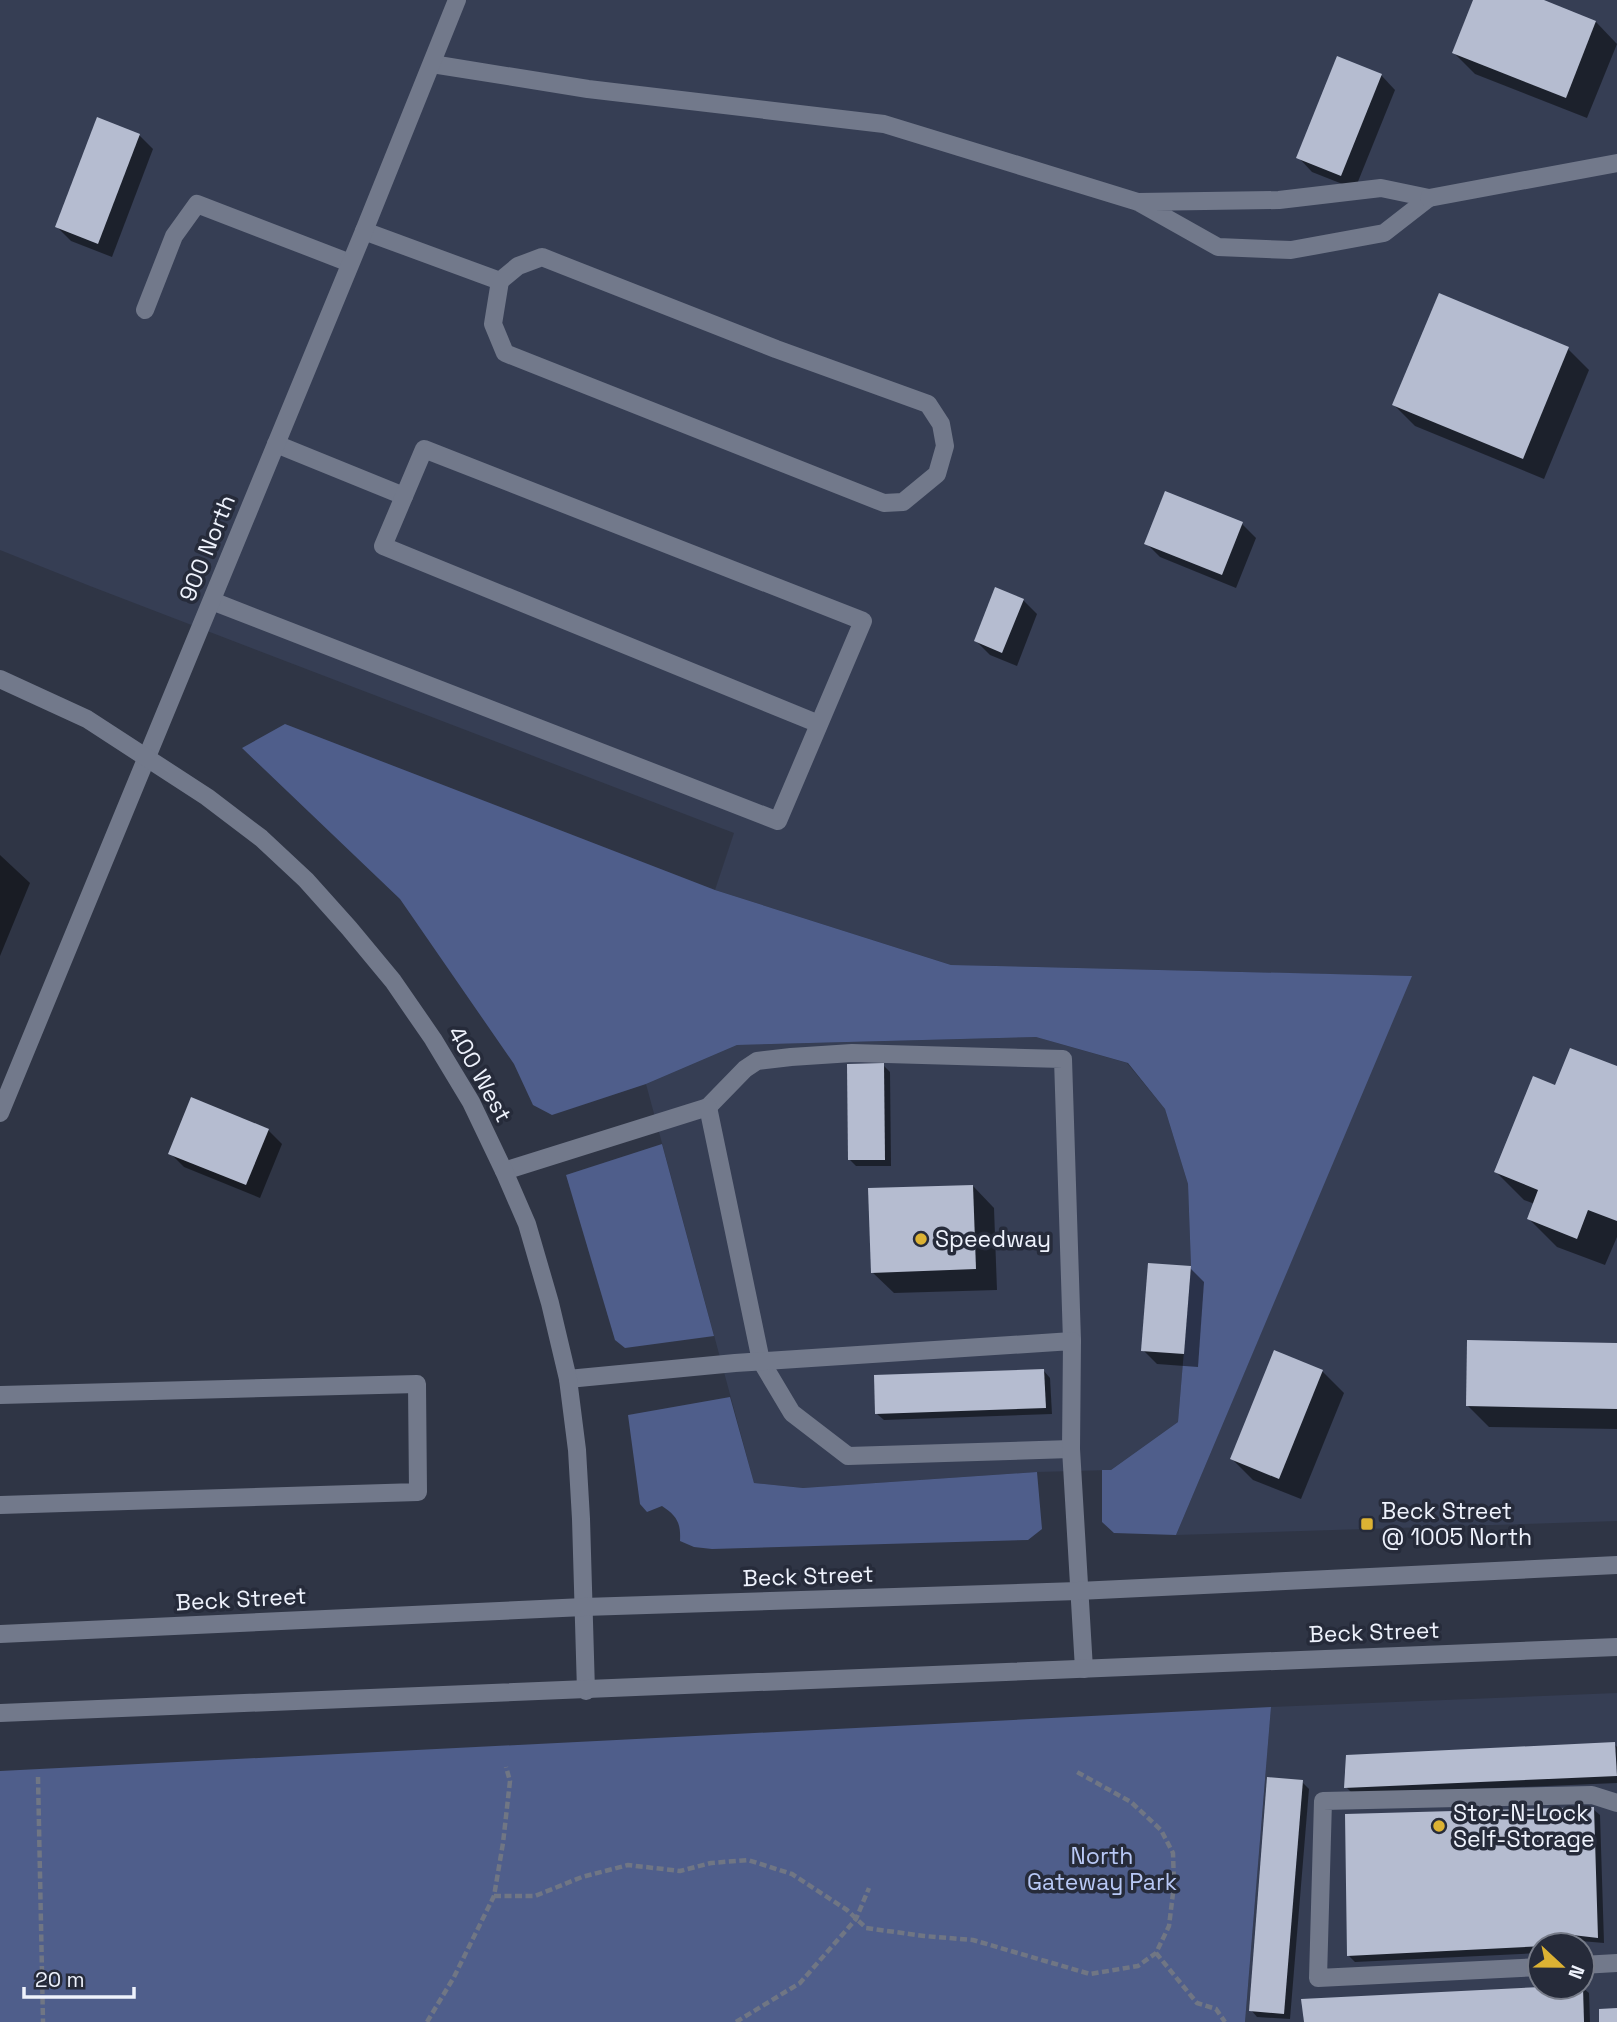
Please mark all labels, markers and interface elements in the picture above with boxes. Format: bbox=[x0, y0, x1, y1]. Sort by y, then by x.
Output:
street label: 900 North bbox=[172, 490, 242, 606]
street label: 400 West bbox=[441, 1021, 519, 1127]
place label: Speedway bbox=[935, 1224, 1051, 1254]
marker: Speedway bbox=[913, 1231, 929, 1247]
place label: Beck Street @ 1005 North bbox=[1381, 1496, 1532, 1552]
marker: Beck Street @ 1005 North bbox=[1359, 1516, 1375, 1532]
street label: Beck Street bbox=[742, 1559, 874, 1593]
street label: Beck Street bbox=[175, 1581, 307, 1617]
street label: Beck Street bbox=[1308, 1615, 1440, 1649]
place label: Stor-N-Lock Self-Storage bbox=[1453, 1798, 1595, 1854]
marker: Stor-N-Lock Self-Storage bbox=[1431, 1818, 1447, 1834]
park label: North Gateway Park bbox=[1027, 1841, 1177, 1897]
north arrow bbox=[1526, 1931, 1596, 2001]
scale bar bbox=[24, 1955, 135, 1999]
text: N bbox=[1562, 1962, 1590, 1983]
text: 20 m bbox=[35, 1966, 85, 1993]

